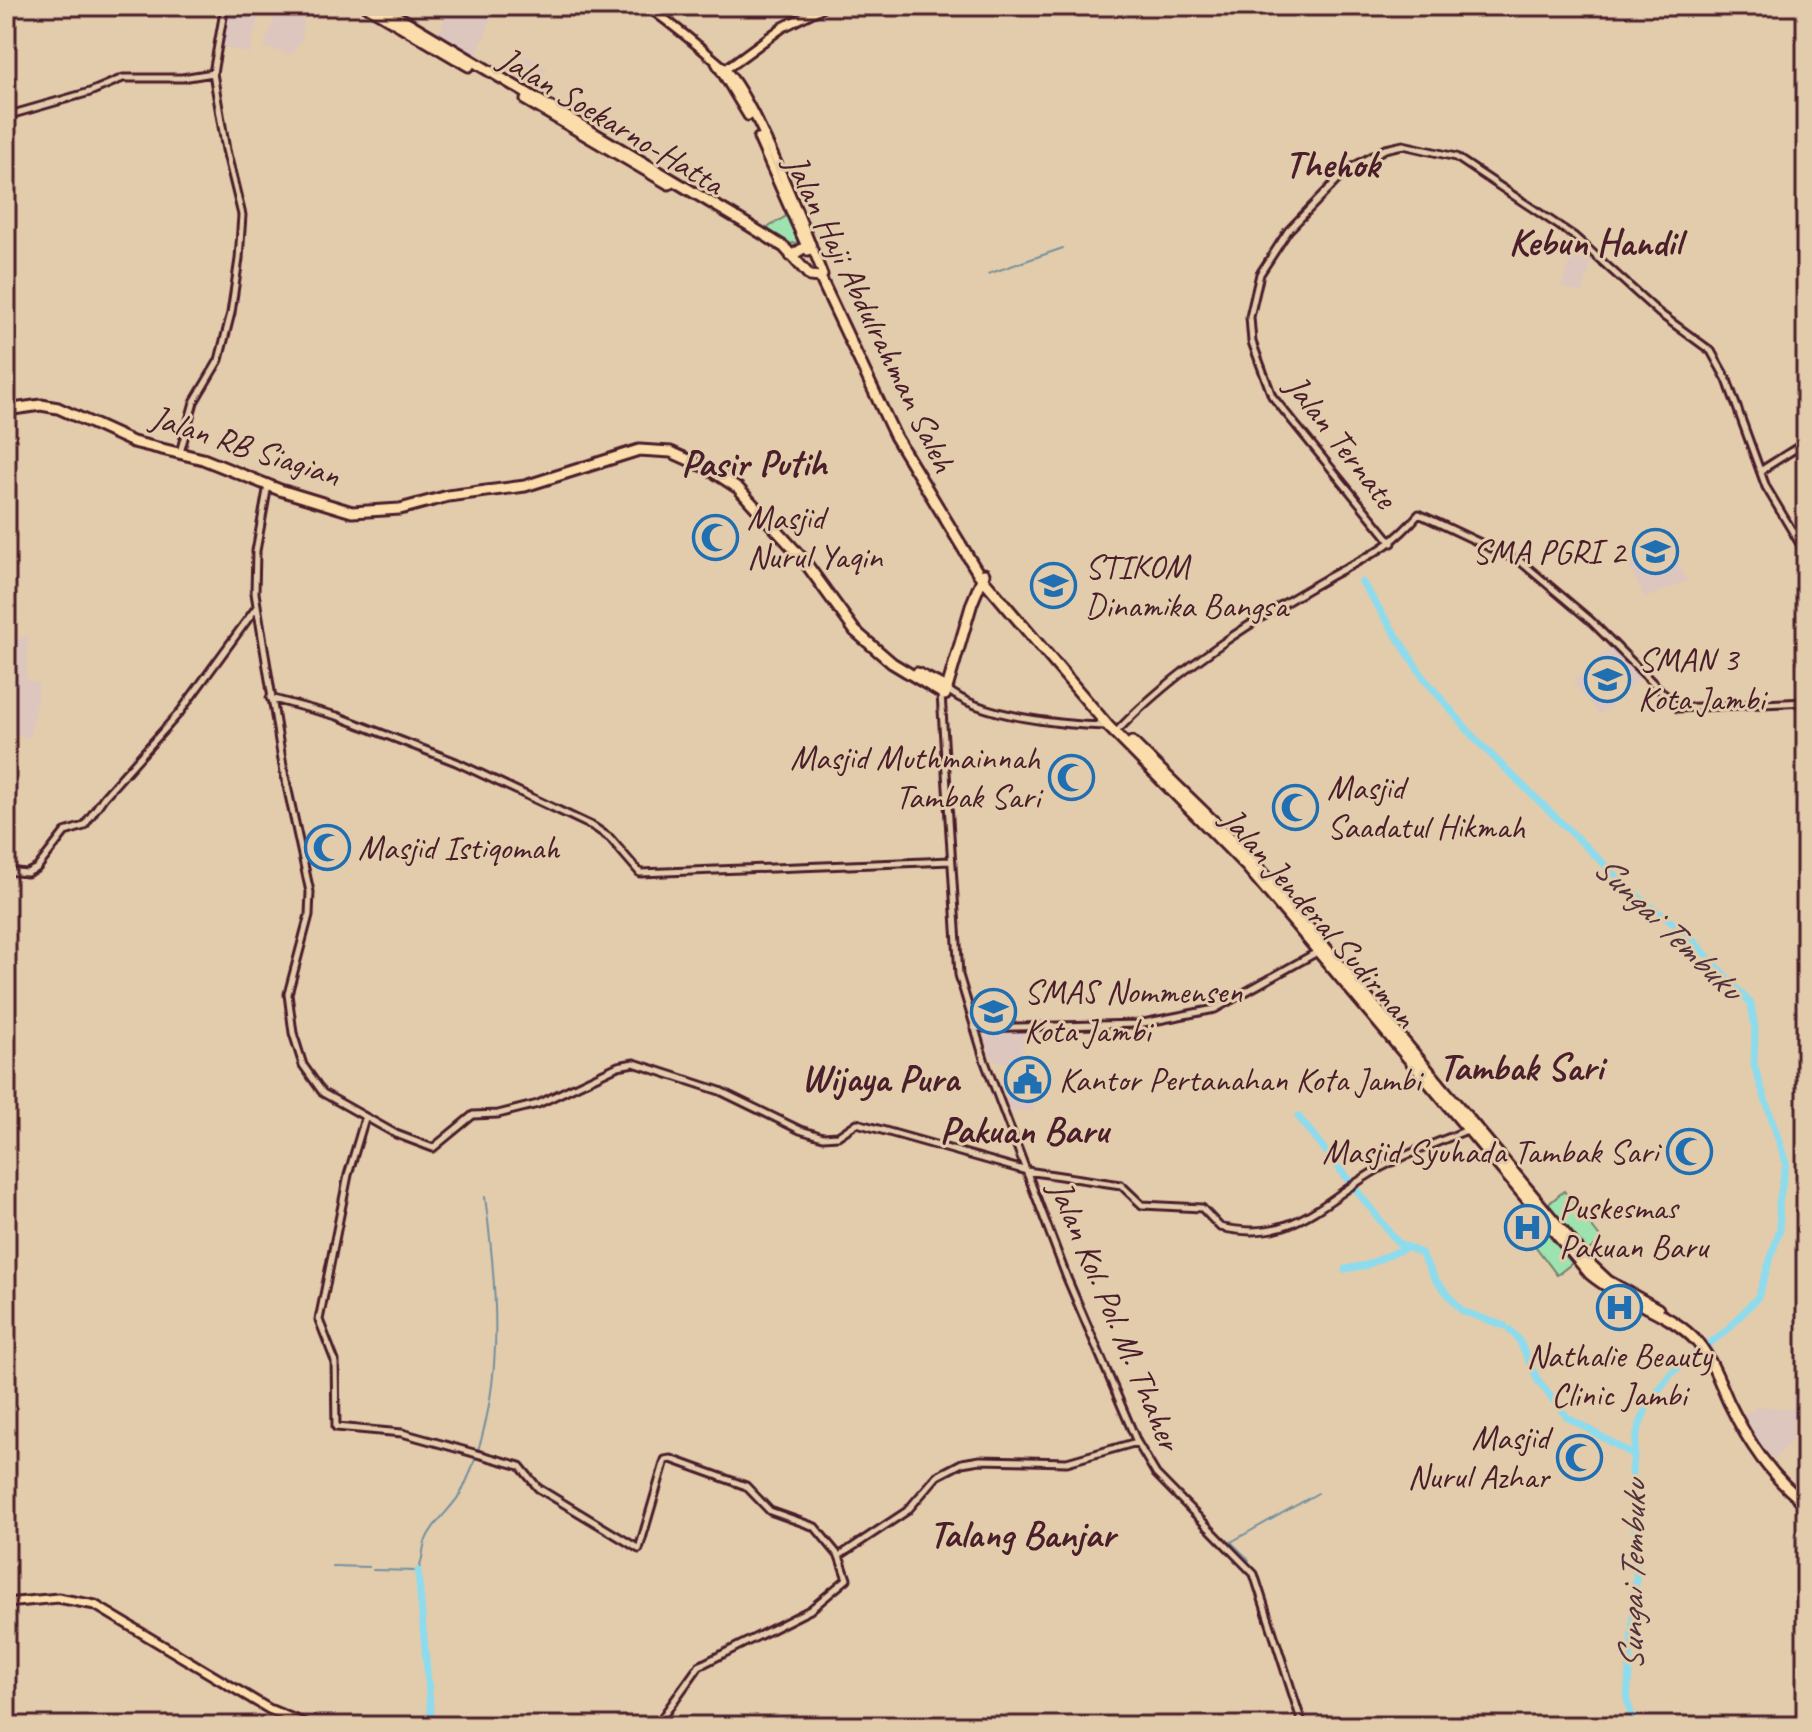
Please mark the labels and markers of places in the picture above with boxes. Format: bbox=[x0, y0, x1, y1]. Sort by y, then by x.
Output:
place label: Masjid Nurul Yaqin bbox=[747, 496, 884, 578]
mosque icon: Masjid Nurul Yaqin bbox=[692, 513, 740, 561]
school or university icon: SMA PGRI 2 bbox=[1632, 527, 1680, 575]
place label: SMA PGRI 2 bbox=[1472, 530, 1628, 573]
place label: STIKOM Dinamika Bangsa bbox=[1085, 545, 1290, 627]
school or university icon: STIKOM Dinamika Bangsa bbox=[1030, 562, 1078, 610]
place label: SMAN 3 Kota Jambi bbox=[1638, 638, 1768, 720]
school or university icon: SMAN 3 Kota Jambi bbox=[1583, 655, 1631, 703]
place label: Masjid Muthmainnah Tambak Sari bbox=[790, 736, 1044, 818]
mosque icon: Masjid Muthmainnah Tambak Sari bbox=[1047, 753, 1095, 801]
place label: Masjid Saadatul Hikmah bbox=[1327, 766, 1525, 848]
mosque icon: Masjid Saadatul Hikmah bbox=[1272, 783, 1320, 831]
mosque icon: Masjid Istiqomah bbox=[303, 823, 351, 871]
place label: Masjid Istiqomah bbox=[358, 826, 561, 869]
place label: SMAS Nommensen Kota Jambi bbox=[1024, 970, 1243, 1052]
school or university icon: SMAS Nommensen Kota Jambi bbox=[969, 987, 1017, 1035]
public building icon: Kantor Pertanahan Kota Jambi bbox=[1004, 1055, 1052, 1103]
place label: Kantor Pertanahan Kota Jambi bbox=[1059, 1058, 1424, 1101]
mosque icon: Masjid Syuhada Tambak Sari bbox=[1665, 1127, 1713, 1175]
place label: Masjid Syuhada Tambak Sari bbox=[1322, 1130, 1663, 1173]
place label: Puskesmas Pakuan Baru bbox=[1559, 1186, 1711, 1268]
hospital icon: Puskesmas Pakuan Baru bbox=[1504, 1203, 1552, 1251]
hospital icon: Nathalie Beauty Clinic Jambi bbox=[1595, 1283, 1643, 1331]
place label: Nathalie Beauty Clinic Jambi bbox=[1526, 1334, 1714, 1416]
place label: Masjid Nurul Azhar bbox=[1408, 1416, 1554, 1498]
mosque icon: Masjid Nurul Azhar bbox=[1556, 1433, 1604, 1481]

